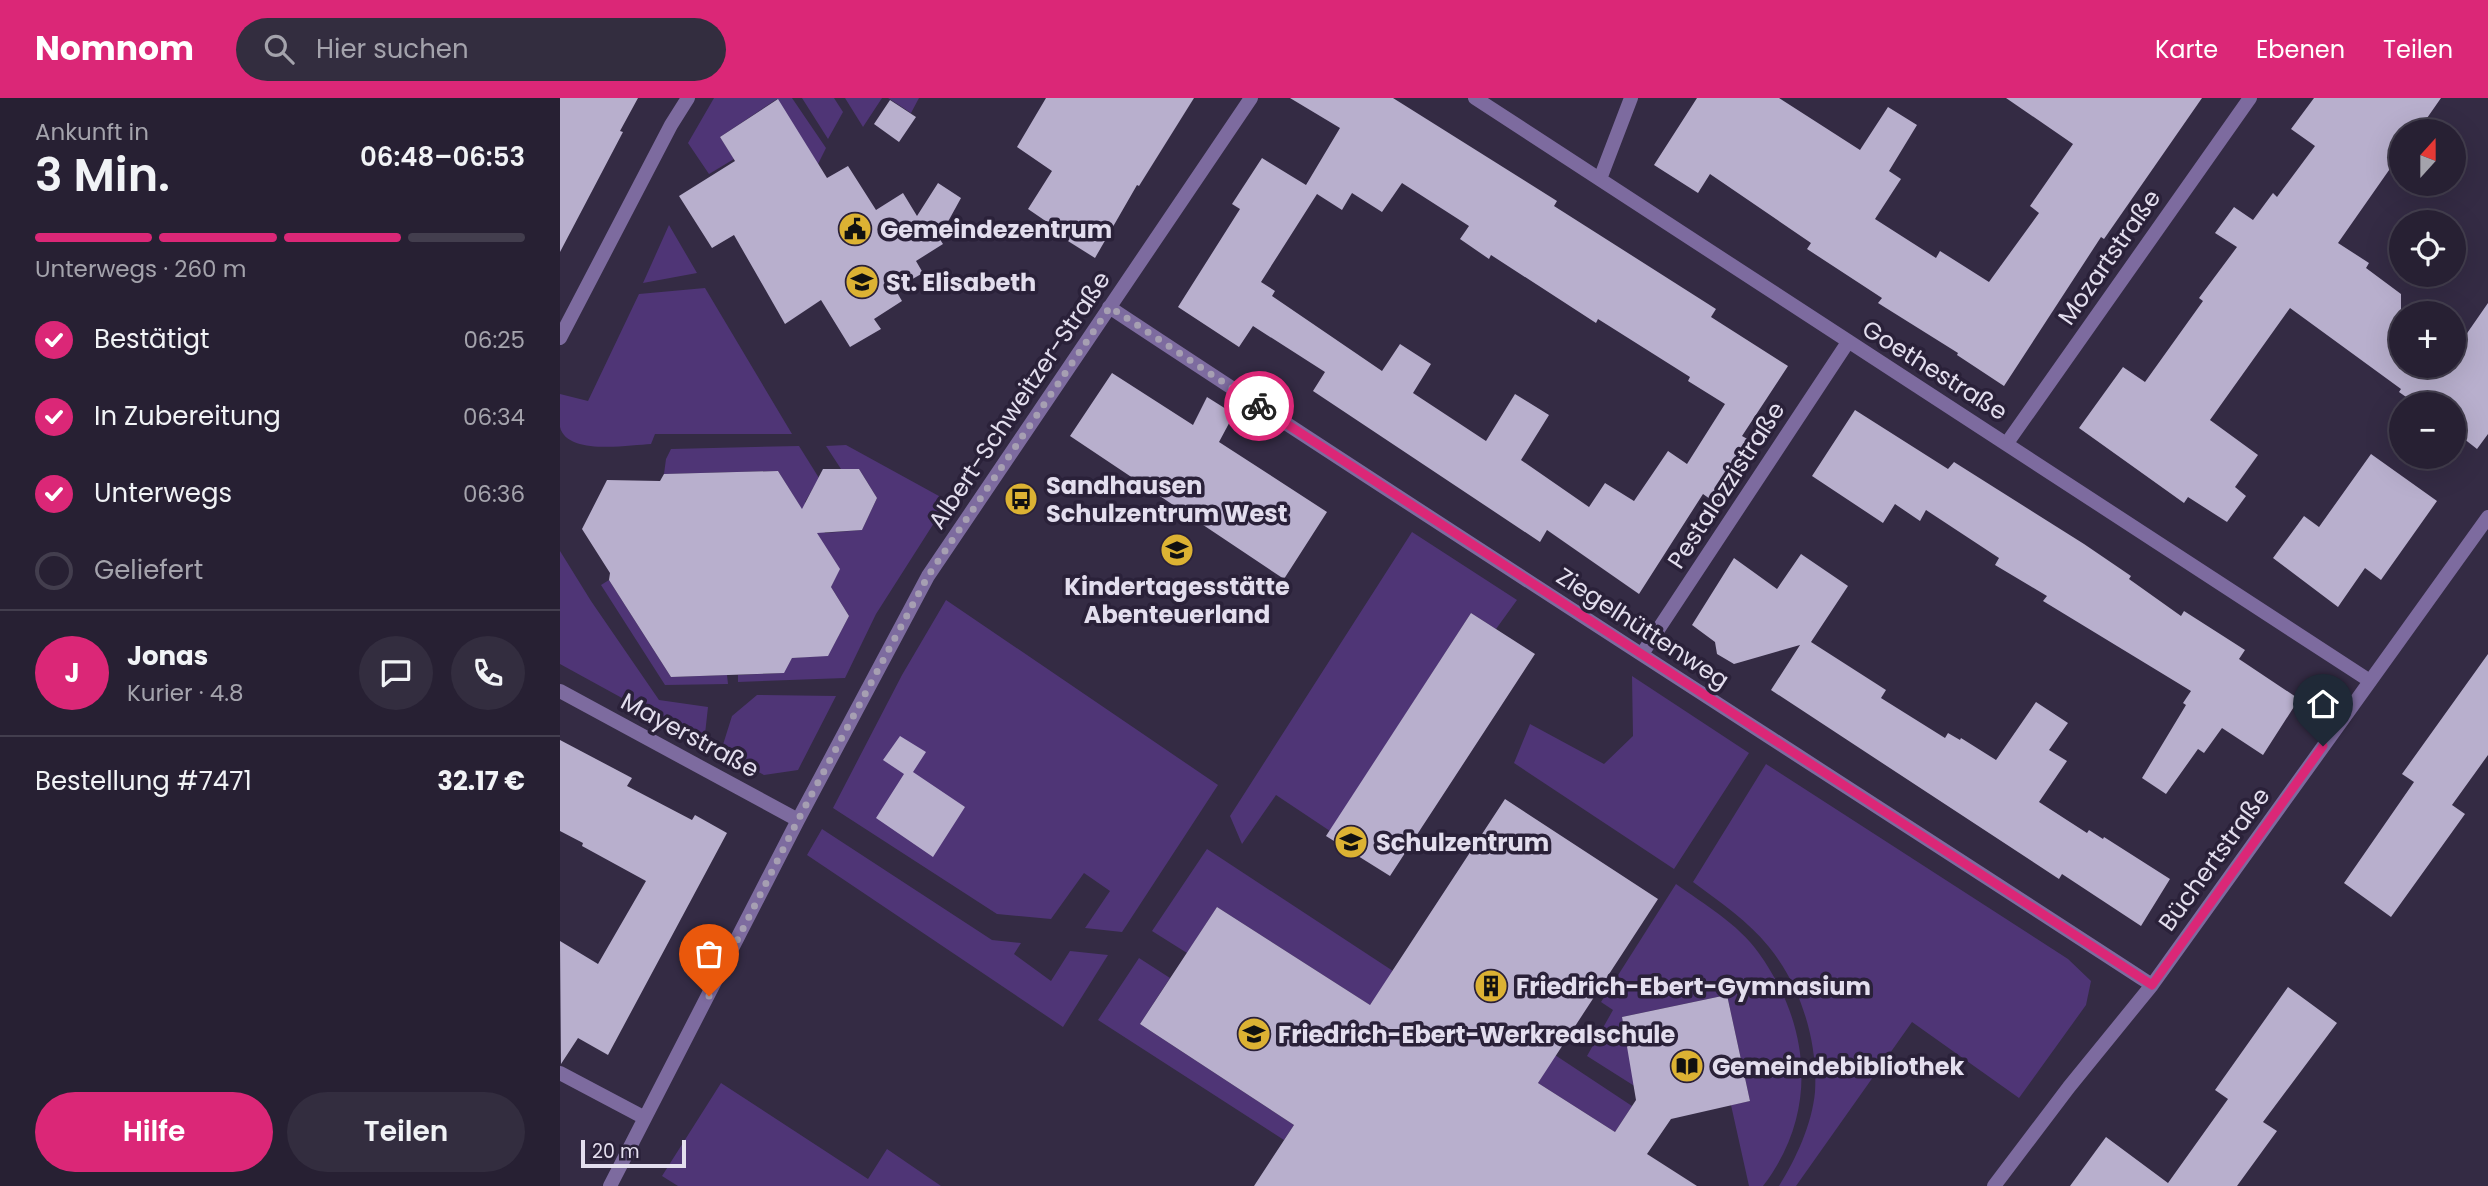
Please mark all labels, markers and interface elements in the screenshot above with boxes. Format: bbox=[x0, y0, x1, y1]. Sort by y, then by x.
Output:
search box bbox=[236, 18, 726, 81]
text: Nomnom bbox=[35, 25, 194, 72]
icon: search bbox=[260, 30, 298, 68]
text: Hier suchen bbox=[316, 31, 469, 67]
text: Karte bbox=[2155, 33, 2218, 66]
text: Ebenen bbox=[2256, 33, 2345, 66]
text: Teilen bbox=[2383, 33, 2453, 66]
text: Ankunft in bbox=[35, 116, 149, 148]
north arrow bbox=[2389, 119, 2466, 196]
map controls bbox=[2389, 119, 2466, 469]
text: 06:48–06:53 bbox=[360, 139, 525, 175]
text: 3 Min. bbox=[35, 143, 170, 207]
street label: Mozartstraße bbox=[2050, 183, 2168, 331]
public building icon: Gemeindezentrum bbox=[836, 210, 874, 248]
button: locate bbox=[2389, 210, 2466, 287]
place label: Gemeindezentrum bbox=[880, 213, 1112, 246]
text: Unterwegs · 260 m bbox=[35, 253, 246, 285]
school or university icon: St. Elisabeth bbox=[843, 263, 881, 301]
street label: Albert-Schweitzer-Straße bbox=[920, 265, 1118, 535]
place label: St. Elisabeth bbox=[886, 266, 1036, 299]
button: + bbox=[2389, 301, 2466, 378]
street label: Goethestraße bbox=[1856, 312, 2014, 428]
icon: check bbox=[35, 321, 73, 359]
text: Bestätigt bbox=[94, 321, 210, 357]
text: 06:25 bbox=[463, 324, 525, 356]
courier bbox=[1224, 371, 1294, 441]
icon: bike bbox=[1240, 387, 1278, 425]
button: − bbox=[2389, 392, 2466, 469]
street label: Pestalozzistraße bbox=[1660, 395, 1792, 575]
icon: check bbox=[35, 398, 73, 436]
text: In Zubereitung bbox=[94, 398, 281, 434]
text: 06:34 bbox=[463, 401, 525, 433]
place label: Sandhausen Schulzentrum West bbox=[1046, 469, 1287, 530]
icon: check bbox=[35, 475, 73, 513]
text: Unterwegs bbox=[94, 475, 232, 511]
text: 06:36 bbox=[463, 478, 525, 510]
bus stop icon: Sandhausen Schulzentrum West bbox=[1002, 480, 1040, 518]
school or university icon: Kindertagesstätte Abenteuerland bbox=[1158, 531, 1196, 569]
text: Geliefert bbox=[94, 552, 203, 588]
street label: Ziegelhüttenweg bbox=[1550, 560, 1736, 696]
place label: Kindertagesstätte Abenteuerland bbox=[1064, 570, 1290, 631]
button: chat bbox=[359, 636, 433, 710]
button: phone bbox=[451, 636, 525, 710]
text: Jonas bbox=[127, 638, 208, 674]
text: J bbox=[64, 655, 80, 691]
pin bbox=[2293, 674, 2353, 746]
text: Kurier · 4.8 bbox=[127, 677, 244, 709]
street label: Mayerstraße bbox=[615, 685, 765, 785]
icon: home bbox=[2304, 685, 2342, 723]
text: Bestellung #7471 bbox=[35, 763, 252, 799]
text: 32.17 € bbox=[437, 763, 525, 799]
street label: Büchertstraße bbox=[2151, 780, 2277, 938]
school or university icon: Schulzentrum bbox=[1332, 823, 1370, 861]
place label: Schulzentrum bbox=[1376, 826, 1549, 859]
pin bbox=[679, 924, 739, 996]
icon: bag bbox=[690, 935, 728, 973]
building icon: Friedrich-Ebert-Gymnasium bbox=[1472, 967, 1510, 1005]
place label: Friedrich-Ebert-Gymnasium bbox=[1516, 970, 1871, 1003]
school or university icon: Friedrich-Ebert-Werkrealschule bbox=[1235, 1015, 1273, 1053]
place label: Friedrich-Ebert-Werkrealschule bbox=[1278, 1018, 1675, 1051]
library icon: Gemeindebibliothek bbox=[1668, 1047, 1706, 1085]
place label: Gemeindebibliothek bbox=[1712, 1050, 1964, 1083]
button: Hilfe bbox=[35, 1092, 273, 1172]
button: Teilen bbox=[287, 1092, 525, 1172]
scale bar bbox=[581, 1137, 686, 1169]
text: 20 m bbox=[592, 1138, 640, 1165]

